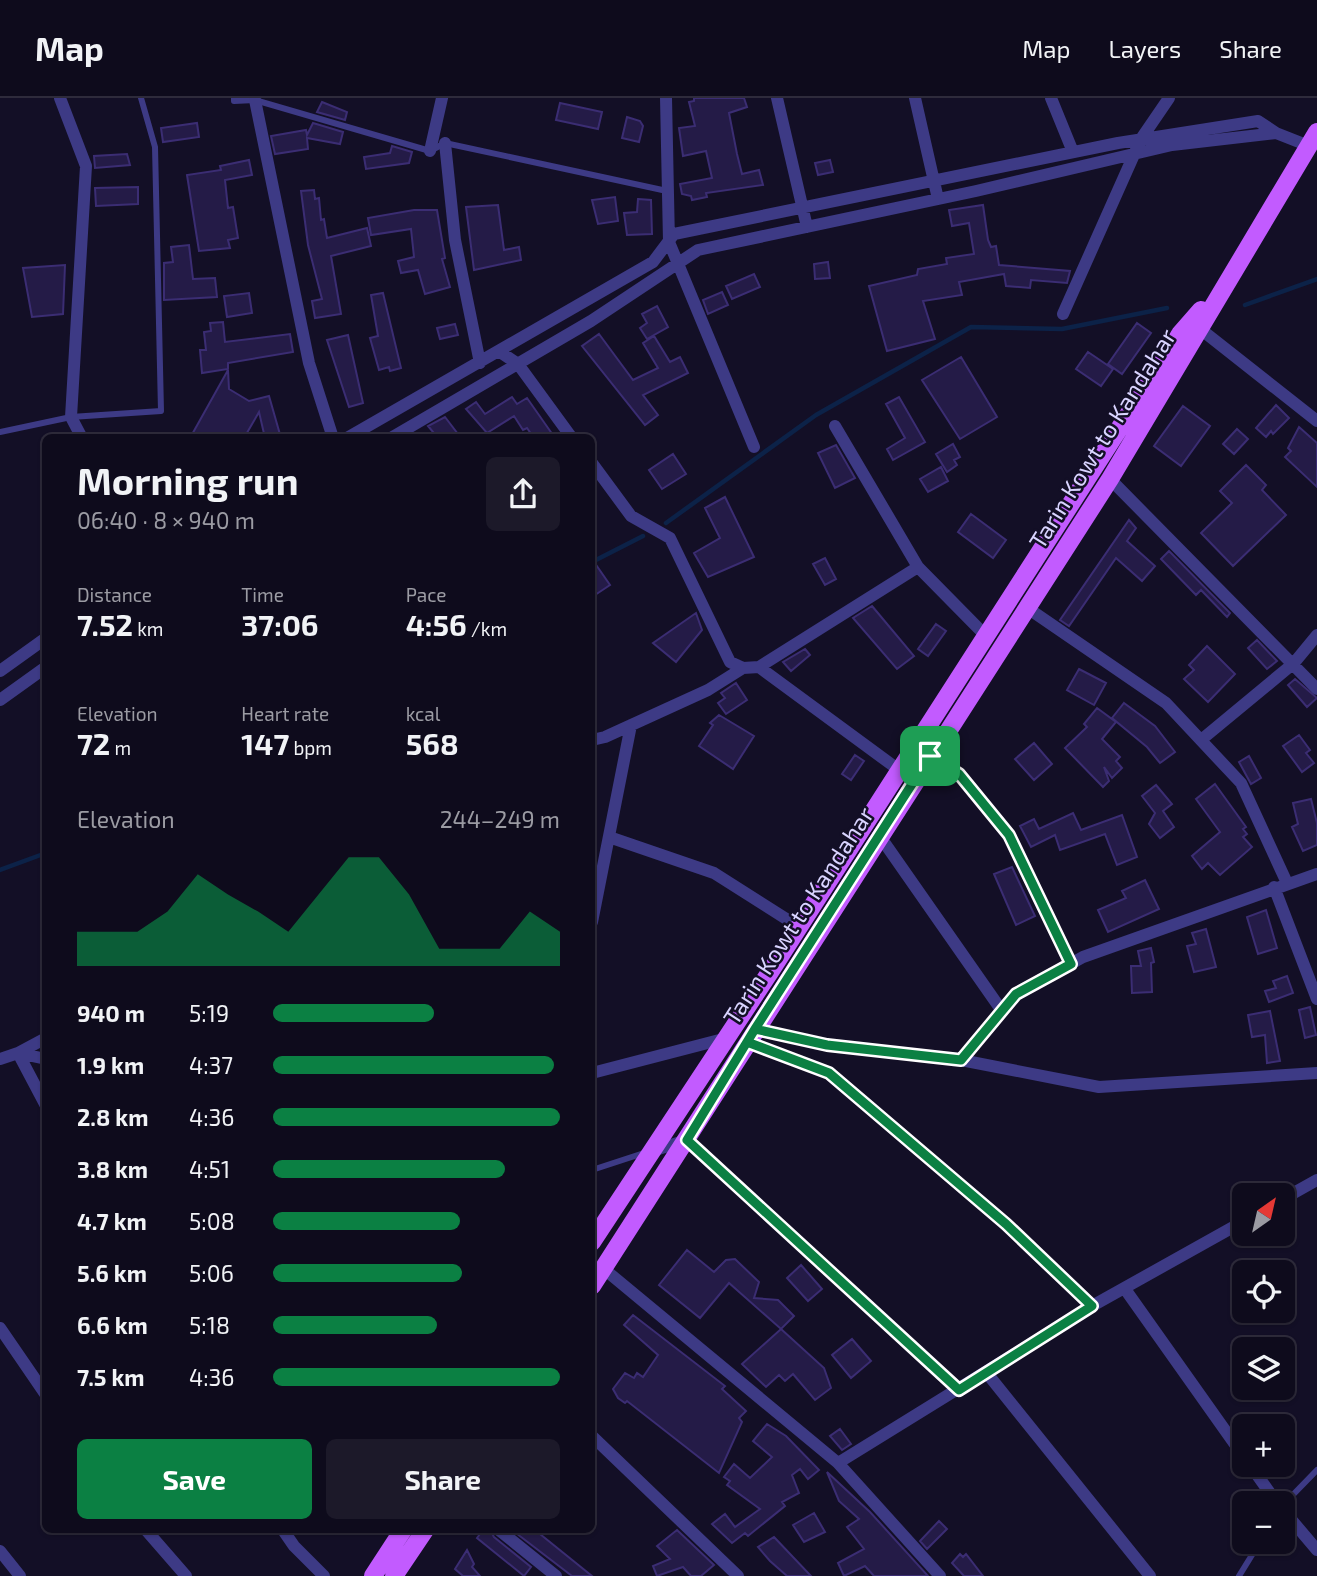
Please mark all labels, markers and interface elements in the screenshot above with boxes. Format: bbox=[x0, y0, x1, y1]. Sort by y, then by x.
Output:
text: Map bbox=[35, 28, 104, 68]
text: Map bbox=[1022, 34, 1070, 63]
text: Layers bbox=[1108, 34, 1181, 63]
text: Share bbox=[1219, 34, 1282, 63]
street label: Tarin Kowt to Kandahar bbox=[1022, 322, 1182, 554]
text: Morning run bbox=[77, 457, 298, 503]
button: share bbox=[486, 457, 560, 531]
text: 06:40 · 8 × 940 m bbox=[77, 506, 255, 534]
text: Distance bbox=[77, 583, 152, 606]
text: Time bbox=[241, 583, 284, 606]
text: Pace bbox=[406, 583, 447, 606]
text: 7.52 bbox=[77, 606, 133, 642]
text: 37:06 bbox=[241, 606, 319, 642]
text: 4:56 bbox=[406, 606, 467, 642]
text: km bbox=[133, 617, 163, 640]
text: /km bbox=[467, 617, 507, 640]
text: Elevation bbox=[77, 702, 158, 725]
text: Heart rate bbox=[241, 702, 329, 725]
text: kcal bbox=[406, 702, 440, 725]
text: 72 bbox=[77, 725, 110, 761]
text: 147 bbox=[241, 725, 289, 761]
text: 568 bbox=[406, 725, 459, 761]
pin bbox=[900, 726, 960, 786]
text: m bbox=[110, 736, 131, 759]
text: bpm bbox=[289, 736, 332, 759]
icon: arrive bbox=[911, 737, 949, 775]
street label: Tarin Kowt to Kandahar bbox=[716, 800, 879, 1030]
text: Elevation bbox=[77, 805, 175, 833]
text: 244–249 m bbox=[440, 805, 560, 833]
text: 940 m bbox=[77, 999, 145, 1027]
text: 5:19 bbox=[189, 999, 229, 1027]
text: 1.9 km bbox=[77, 1051, 144, 1079]
text: 4:37 bbox=[189, 1051, 233, 1079]
text: 2.8 km bbox=[77, 1103, 148, 1131]
text: 4:36 bbox=[189, 1103, 235, 1131]
text: 3.8 km bbox=[77, 1155, 148, 1183]
text: 4:51 bbox=[189, 1155, 230, 1183]
north arrow bbox=[1232, 1183, 1295, 1246]
map controls bbox=[1232, 1183, 1295, 1554]
text: 4.7 km bbox=[77, 1207, 147, 1235]
text: 5:08 bbox=[189, 1207, 235, 1235]
text: 5.6 km bbox=[77, 1259, 147, 1287]
text: 5:06 bbox=[189, 1259, 234, 1287]
button: locate bbox=[1232, 1260, 1295, 1323]
text: 6.6 km bbox=[77, 1311, 148, 1339]
text: 5:18 bbox=[189, 1311, 230, 1339]
button: layers bbox=[1232, 1337, 1295, 1400]
text: 7.5 km bbox=[77, 1363, 145, 1391]
text: 4:36 bbox=[189, 1363, 235, 1391]
button: + bbox=[1232, 1414, 1295, 1477]
button: Save bbox=[77, 1439, 312, 1519]
button: Share bbox=[326, 1439, 560, 1519]
button: − bbox=[1232, 1491, 1295, 1554]

